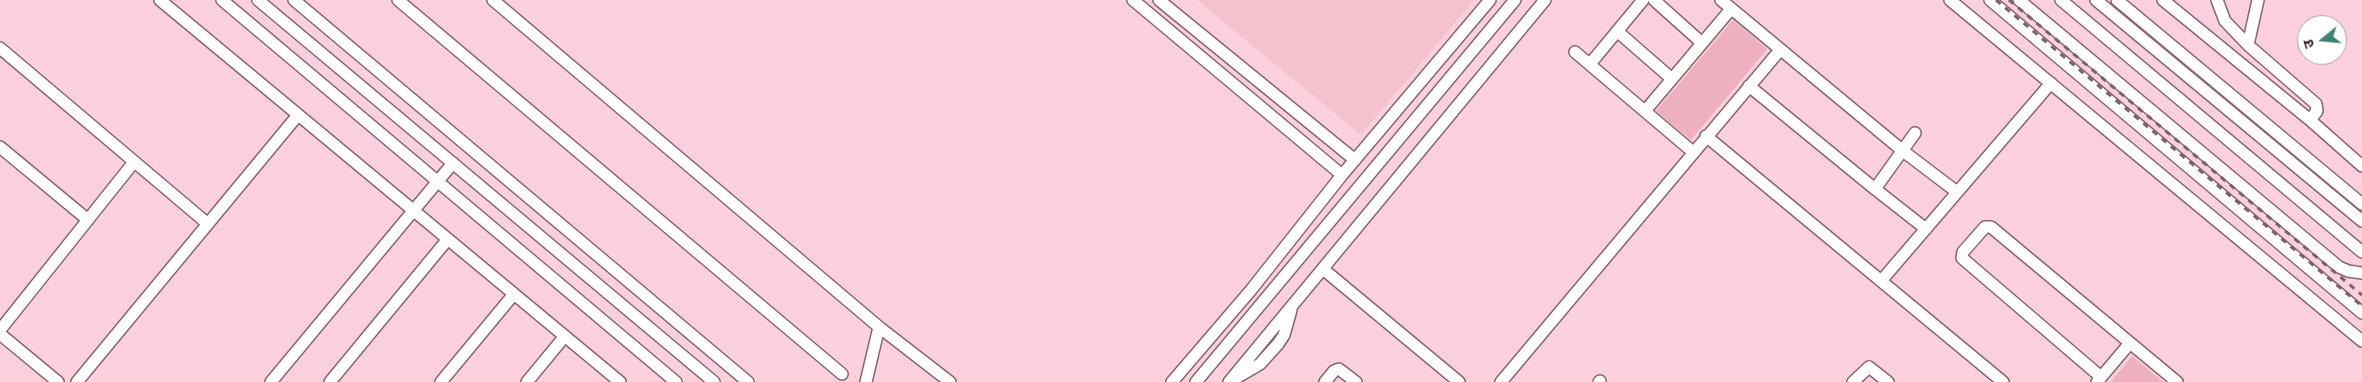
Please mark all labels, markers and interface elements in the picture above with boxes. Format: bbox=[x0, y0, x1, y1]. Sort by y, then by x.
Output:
north arrow bbox=[2297, 15, 2347, 65]
text: उ bbox=[2298, 38, 2318, 51]

